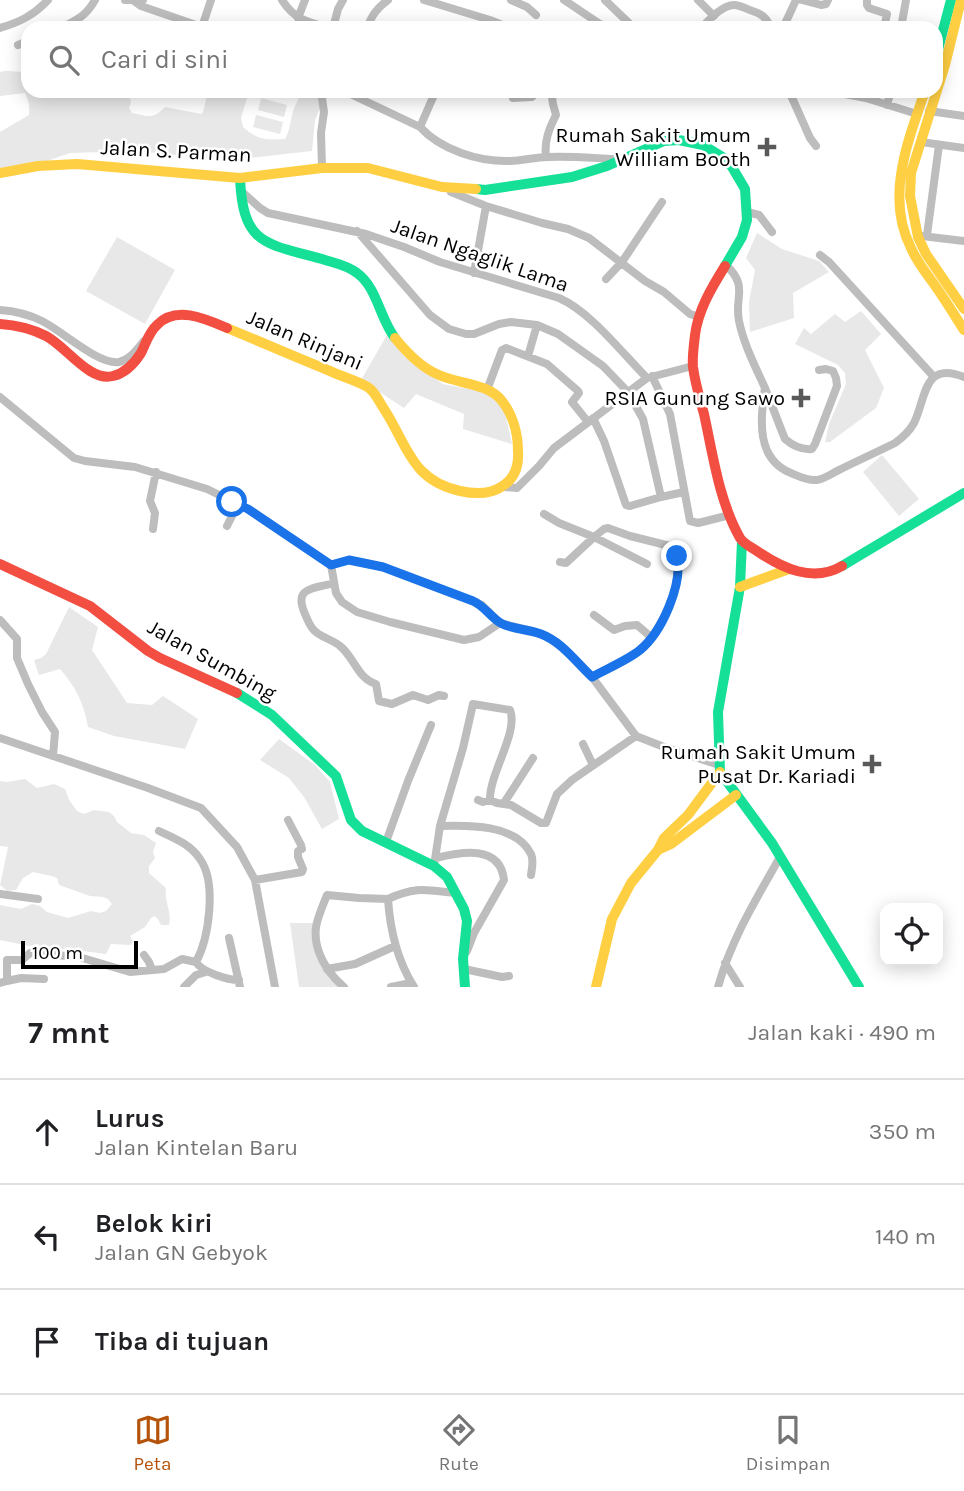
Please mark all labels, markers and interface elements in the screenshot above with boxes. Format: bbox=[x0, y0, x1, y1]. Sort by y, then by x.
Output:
search box bbox=[21, 21, 943, 98]
icon: search bbox=[45, 41, 83, 79]
text: Cari di sini bbox=[101, 44, 229, 75]
place label: Rumah Sakit Umum William Booth bbox=[556, 123, 751, 171]
street label: Jalan S. Parman bbox=[100, 135, 252, 167]
marker: Rumah Sakit Umum William Booth bbox=[757, 137, 777, 157]
street label: Jalan Ngaglik Lama bbox=[388, 213, 572, 297]
street label: Jalan Rinjani bbox=[243, 305, 367, 375]
place label: RSIA Gunung Sawo bbox=[604, 386, 785, 410]
marker: RSIA Gunung Sawo bbox=[791, 388, 811, 408]
route start bbox=[216, 486, 247, 517]
route end bbox=[661, 540, 692, 571]
street label: Jalan Sumbing bbox=[143, 615, 281, 705]
place label: Rumah Sakit Umum Pusat Dr. Kariadi bbox=[661, 740, 856, 788]
marker: Rumah Sakit Umum Pusat Dr. Kariadi bbox=[862, 754, 882, 774]
map controls bbox=[880, 903, 943, 966]
button: locate bbox=[880, 903, 943, 966]
scale bar bbox=[21, 938, 138, 970]
text: 100 m bbox=[32, 942, 83, 964]
text: 7 mnt bbox=[28, 1015, 110, 1051]
text: Jalan kaki · 490 m bbox=[748, 1019, 936, 1046]
text: Lurus bbox=[95, 1103, 164, 1134]
icon: ahead bbox=[28, 1113, 66, 1151]
text: 350 m bbox=[869, 1118, 936, 1145]
text: Jalan Kintelan Baru bbox=[95, 1134, 298, 1161]
text: Belok kiri bbox=[95, 1208, 213, 1239]
icon: left bbox=[28, 1218, 66, 1256]
text: 140 m bbox=[875, 1223, 936, 1250]
text: Jalan GN Gebyok bbox=[95, 1239, 268, 1266]
icon: arrive bbox=[28, 1323, 66, 1361]
text: Tiba di tujuan bbox=[95, 1326, 269, 1357]
tab: Peta bbox=[134, 1411, 172, 1475]
tab: Rute bbox=[439, 1411, 479, 1475]
tab: Disimpan bbox=[746, 1411, 830, 1475]

